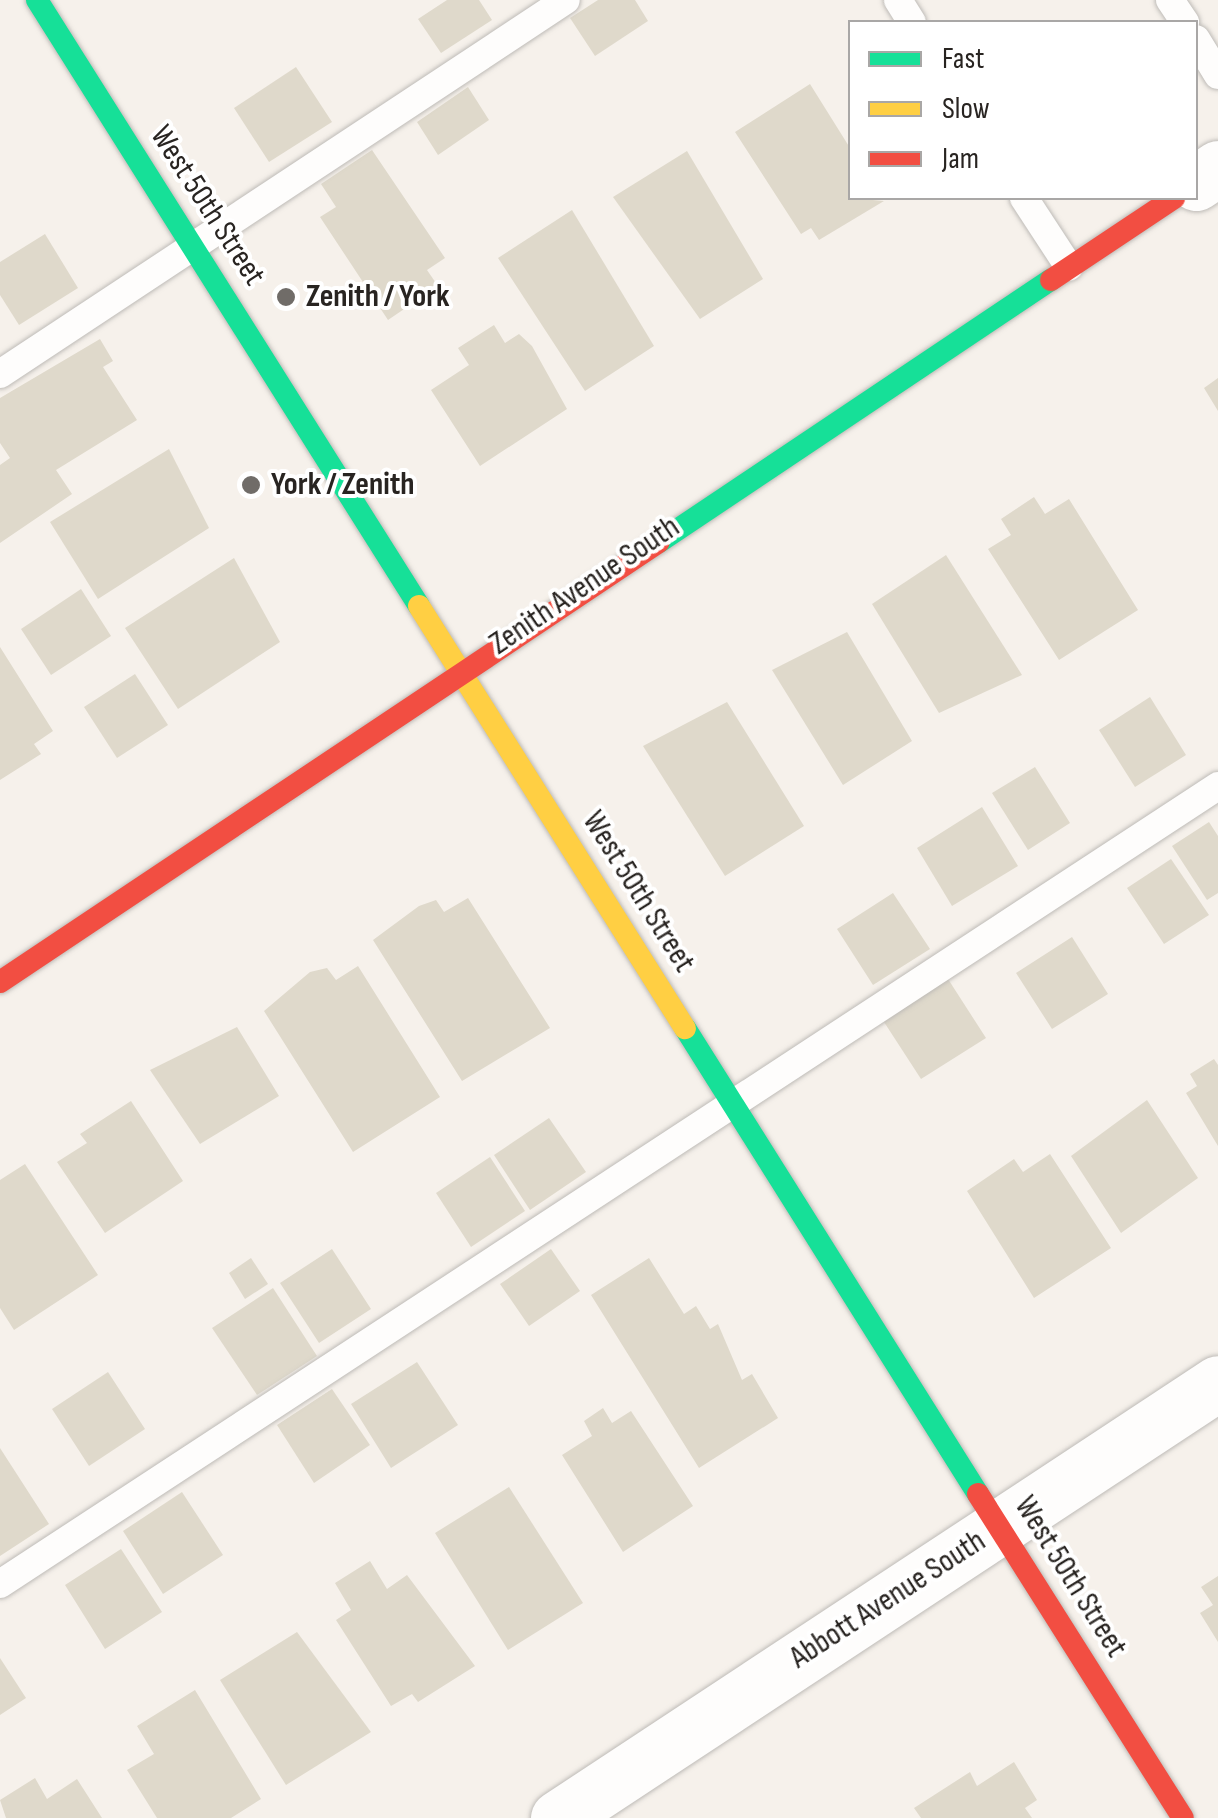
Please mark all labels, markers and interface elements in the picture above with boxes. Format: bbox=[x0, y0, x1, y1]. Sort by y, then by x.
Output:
legend bbox=[848, 20, 1198, 200]
text: Fast bbox=[942, 41, 984, 77]
text: Slow bbox=[942, 91, 990, 127]
street label: West 50th Street bbox=[141, 119, 273, 293]
text: Jam bbox=[942, 141, 979, 177]
place label: Zenith / York bbox=[306, 278, 450, 316]
marker: Zenith / York bbox=[275, 286, 297, 308]
place label: York / Zenith bbox=[271, 466, 415, 504]
marker: York / Zenith bbox=[240, 474, 262, 496]
street label: Zenith Avenue South bbox=[483, 508, 687, 664]
street label: West 50th Street bbox=[573, 804, 703, 980]
street label: West 50th Street bbox=[1005, 1489, 1135, 1665]
street label: Abbott Avenue South bbox=[783, 1522, 993, 1678]

